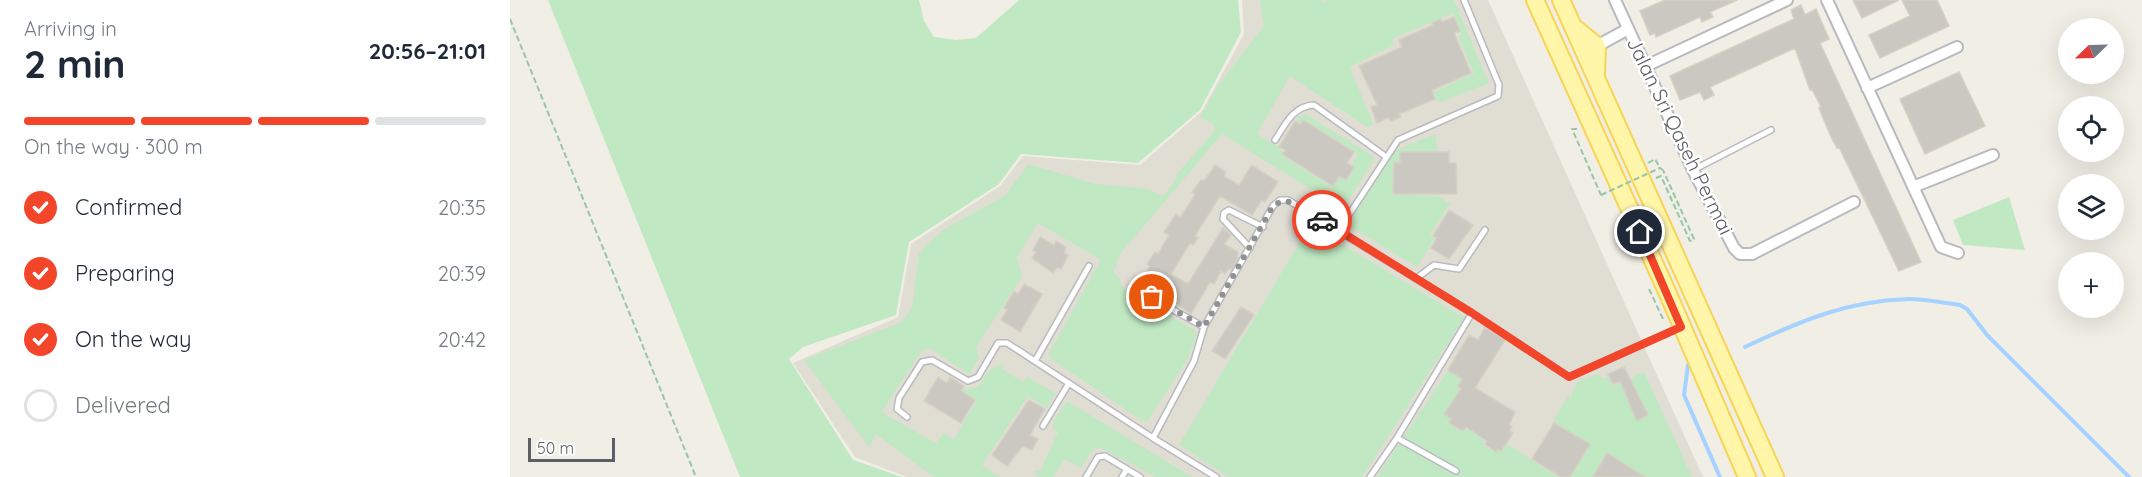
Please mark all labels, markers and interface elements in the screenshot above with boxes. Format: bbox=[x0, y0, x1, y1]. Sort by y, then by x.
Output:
text: Arriving in bbox=[24, 16, 117, 41]
north arrow bbox=[2058, 18, 2124, 84]
map controls bbox=[2058, 18, 2124, 318]
street label: Jalan Sri Qaseh Permai bbox=[1622, 33, 1739, 239]
text: 20:56–21:01 bbox=[369, 37, 486, 65]
text: 2 min bbox=[24, 39, 126, 88]
button: locate bbox=[2058, 96, 2124, 162]
text: On the way · 300 m bbox=[24, 134, 203, 159]
button: layers bbox=[2058, 174, 2124, 240]
courier bbox=[1292, 190, 1352, 250]
icon: check bbox=[24, 191, 57, 224]
text: Confirmed bbox=[75, 193, 182, 221]
text: 20:35 bbox=[438, 195, 486, 220]
icon: car bbox=[1306, 204, 1339, 237]
pin bbox=[1614, 206, 1665, 257]
icon: home bbox=[1623, 215, 1656, 248]
button: + bbox=[2058, 252, 2124, 318]
icon: check bbox=[24, 257, 57, 290]
text: Preparing bbox=[75, 259, 175, 287]
text: 20:39 bbox=[438, 261, 486, 286]
pin bbox=[1126, 271, 1177, 322]
icon: bag bbox=[1135, 280, 1168, 313]
icon: check bbox=[24, 323, 57, 356]
text: On the way bbox=[75, 325, 191, 353]
text: 20:42 bbox=[438, 327, 486, 352]
text: Delivered bbox=[75, 391, 171, 419]
scale bar bbox=[528, 435, 615, 462]
text: 50 m bbox=[537, 438, 574, 458]

